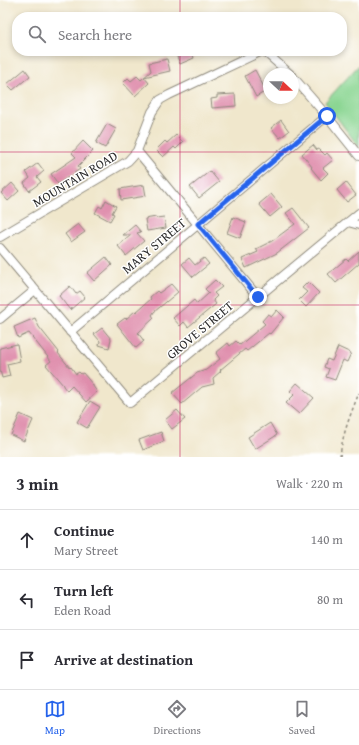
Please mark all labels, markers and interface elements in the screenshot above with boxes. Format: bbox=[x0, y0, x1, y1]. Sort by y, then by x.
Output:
search box bbox=[12, 12, 347, 56]
icon: search bbox=[26, 23, 48, 45]
text: Search here bbox=[58, 24, 132, 45]
north arrow bbox=[263, 68, 299, 104]
route start bbox=[318, 107, 336, 125]
street label: MOUNTAIN ROAD bbox=[29, 146, 121, 212]
street label: MARY STREET bbox=[118, 213, 191, 278]
route end bbox=[249, 288, 267, 306]
street label: GROVE STREET bbox=[162, 296, 238, 364]
text: 3 min bbox=[16, 471, 58, 496]
text: Walk · 220 m bbox=[276, 474, 343, 493]
text: Continue bbox=[54, 520, 115, 541]
icon: ahead bbox=[16, 529, 38, 551]
text: 140 m bbox=[311, 530, 343, 549]
text: Mary Street bbox=[54, 541, 118, 560]
text: Turn left bbox=[54, 580, 113, 601]
icon: left bbox=[16, 589, 38, 611]
text: 80 m bbox=[317, 590, 343, 609]
text: Eden Road bbox=[54, 601, 111, 620]
icon: arrive bbox=[16, 649, 38, 671]
text: Arrive at destination bbox=[54, 649, 193, 670]
tab: Map bbox=[44, 698, 66, 738]
tab: Directions bbox=[154, 698, 201, 738]
tab: Saved bbox=[288, 698, 315, 738]

